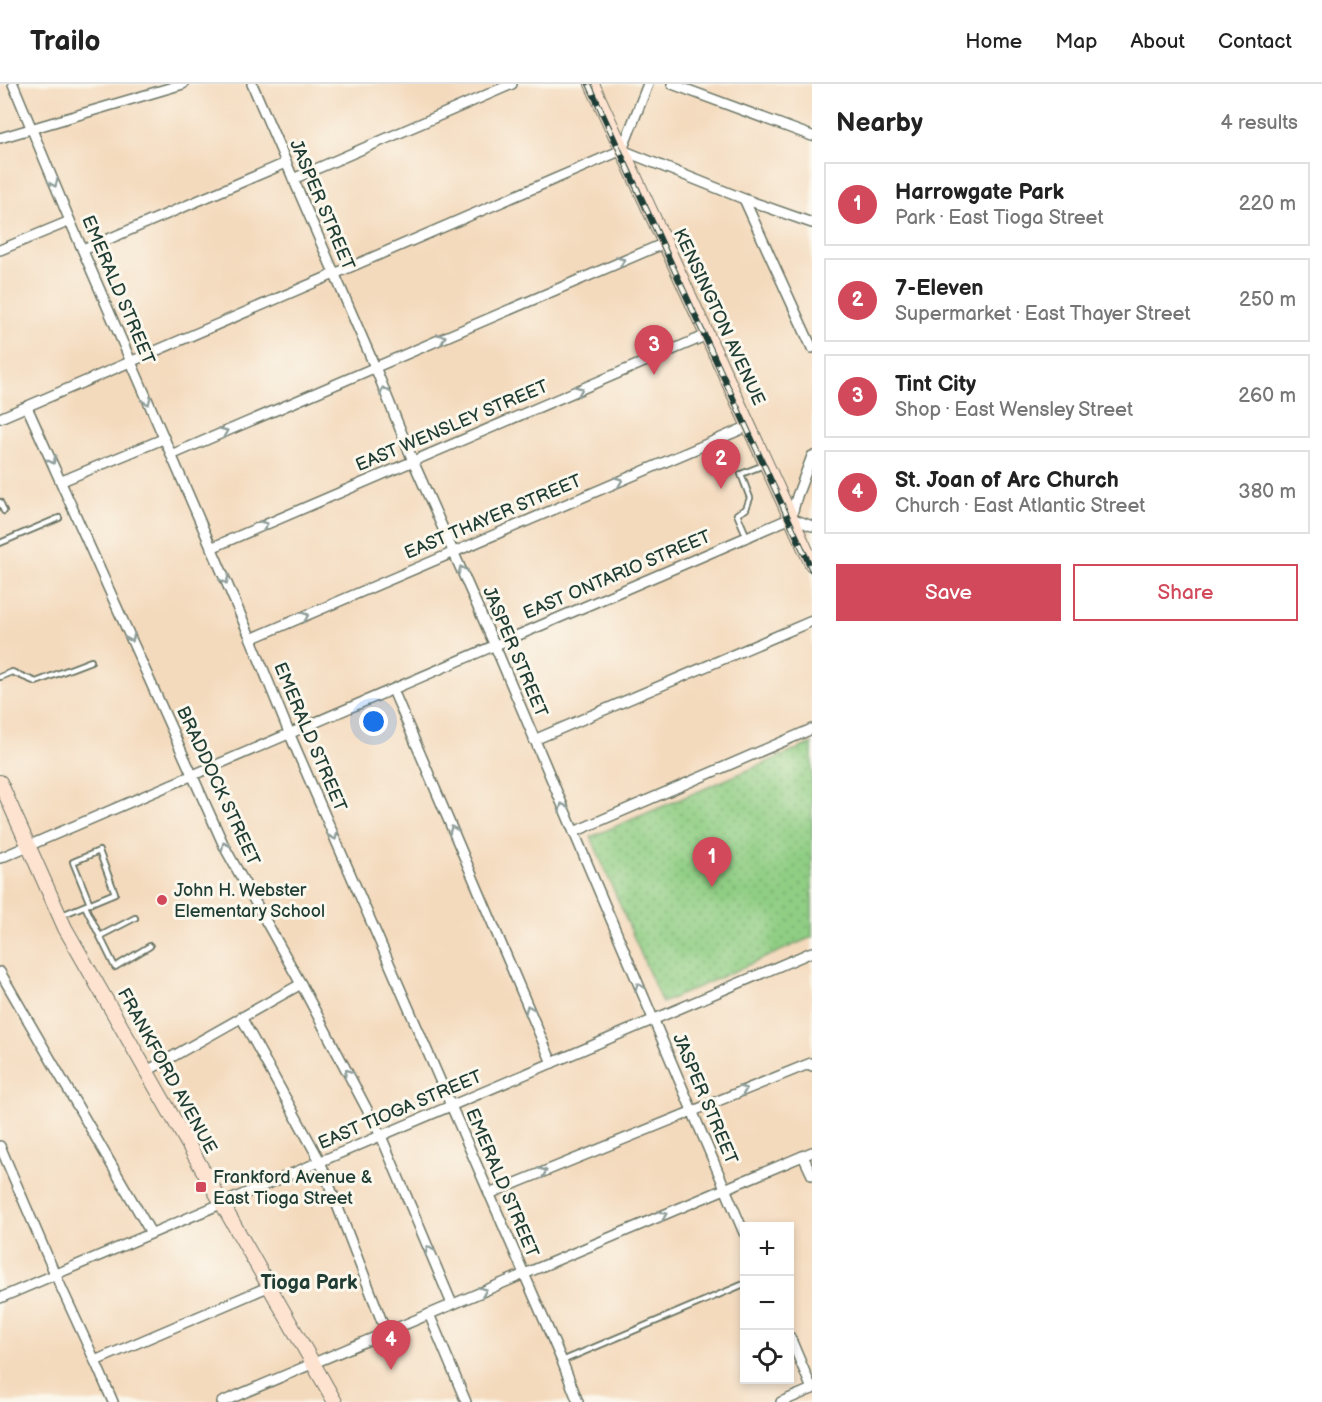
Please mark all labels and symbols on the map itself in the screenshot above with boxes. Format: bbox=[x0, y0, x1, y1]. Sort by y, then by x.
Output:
street label: JASPER STREET bbox=[285, 137, 359, 274]
one-way arrow bbox=[47, 176, 59, 187]
street label: EMERALD STREET bbox=[77, 212, 159, 368]
street label: KENSINGTON AVENUE bbox=[669, 225, 769, 409]
one-way arrow bbox=[615, 256, 626, 268]
pin: 3 bbox=[634, 326, 674, 375]
one-way arrow bbox=[436, 333, 447, 345]
street label: EAST WENSLEY STREET bbox=[353, 376, 552, 476]
one-way arrow bbox=[572, 385, 583, 397]
one-way arrow bbox=[379, 386, 391, 397]
one-way arrow bbox=[140, 394, 152, 405]
one-way arrow bbox=[218, 427, 229, 439]
pin: 2 bbox=[702, 440, 740, 489]
one-way arrow bbox=[44, 453, 56, 464]
street label: EAST THAYER STREET bbox=[401, 470, 585, 564]
one-way arrow bbox=[613, 476, 624, 488]
one-way arrow bbox=[258, 520, 269, 532]
street label: EAST ONTARIO STREET bbox=[520, 526, 714, 624]
one-way arrow bbox=[457, 565, 469, 576]
one-way arrow bbox=[217, 573, 229, 584]
street label: JASPER STREET bbox=[478, 584, 552, 721]
one-way arrow bbox=[298, 611, 309, 623]
one-way arrow bbox=[124, 631, 136, 642]
street label: EMERALD STREET bbox=[269, 659, 351, 815]
street label: BRADDOCK STREET bbox=[172, 703, 264, 869]
your location bbox=[359, 707, 388, 736]
one-way arrow bbox=[558, 802, 570, 813]
one-way arrow bbox=[448, 825, 460, 836]
one-way arrow bbox=[327, 830, 339, 841]
pin: 1 bbox=[692, 838, 732, 887]
one-way arrow bbox=[221, 842, 233, 853]
place label: John H. Webster Elementary School bbox=[174, 880, 325, 922]
marker: John H. Webster Elementary School bbox=[155, 893, 169, 907]
one-way arrow bbox=[634, 982, 646, 993]
street label: FRANKFORD AVENUE bbox=[113, 985, 221, 1158]
one-way arrow bbox=[524, 1005, 536, 1016]
street label: JASPER STREET bbox=[668, 1031, 742, 1168]
street label: EAST TIOGA STREET bbox=[315, 1066, 485, 1154]
one-way arrow bbox=[344, 1069, 355, 1079]
one-way arrow bbox=[737, 1085, 748, 1097]
street label: EMERALD STREET bbox=[461, 1105, 543, 1261]
place label: Frankford Avenue & East Tioga Street bbox=[213, 1167, 373, 1209]
one-way arrow bbox=[537, 1167, 548, 1179]
marker: Frankford Avenue & East Tioga Street bbox=[194, 1180, 208, 1194]
one-way arrow bbox=[657, 1210, 668, 1222]
one-way arrow bbox=[424, 1246, 436, 1257]
district label: Tioga Park bbox=[261, 1271, 358, 1295]
one-way arrow bbox=[477, 1286, 488, 1298]
pin: 4 bbox=[372, 1320, 410, 1370]

